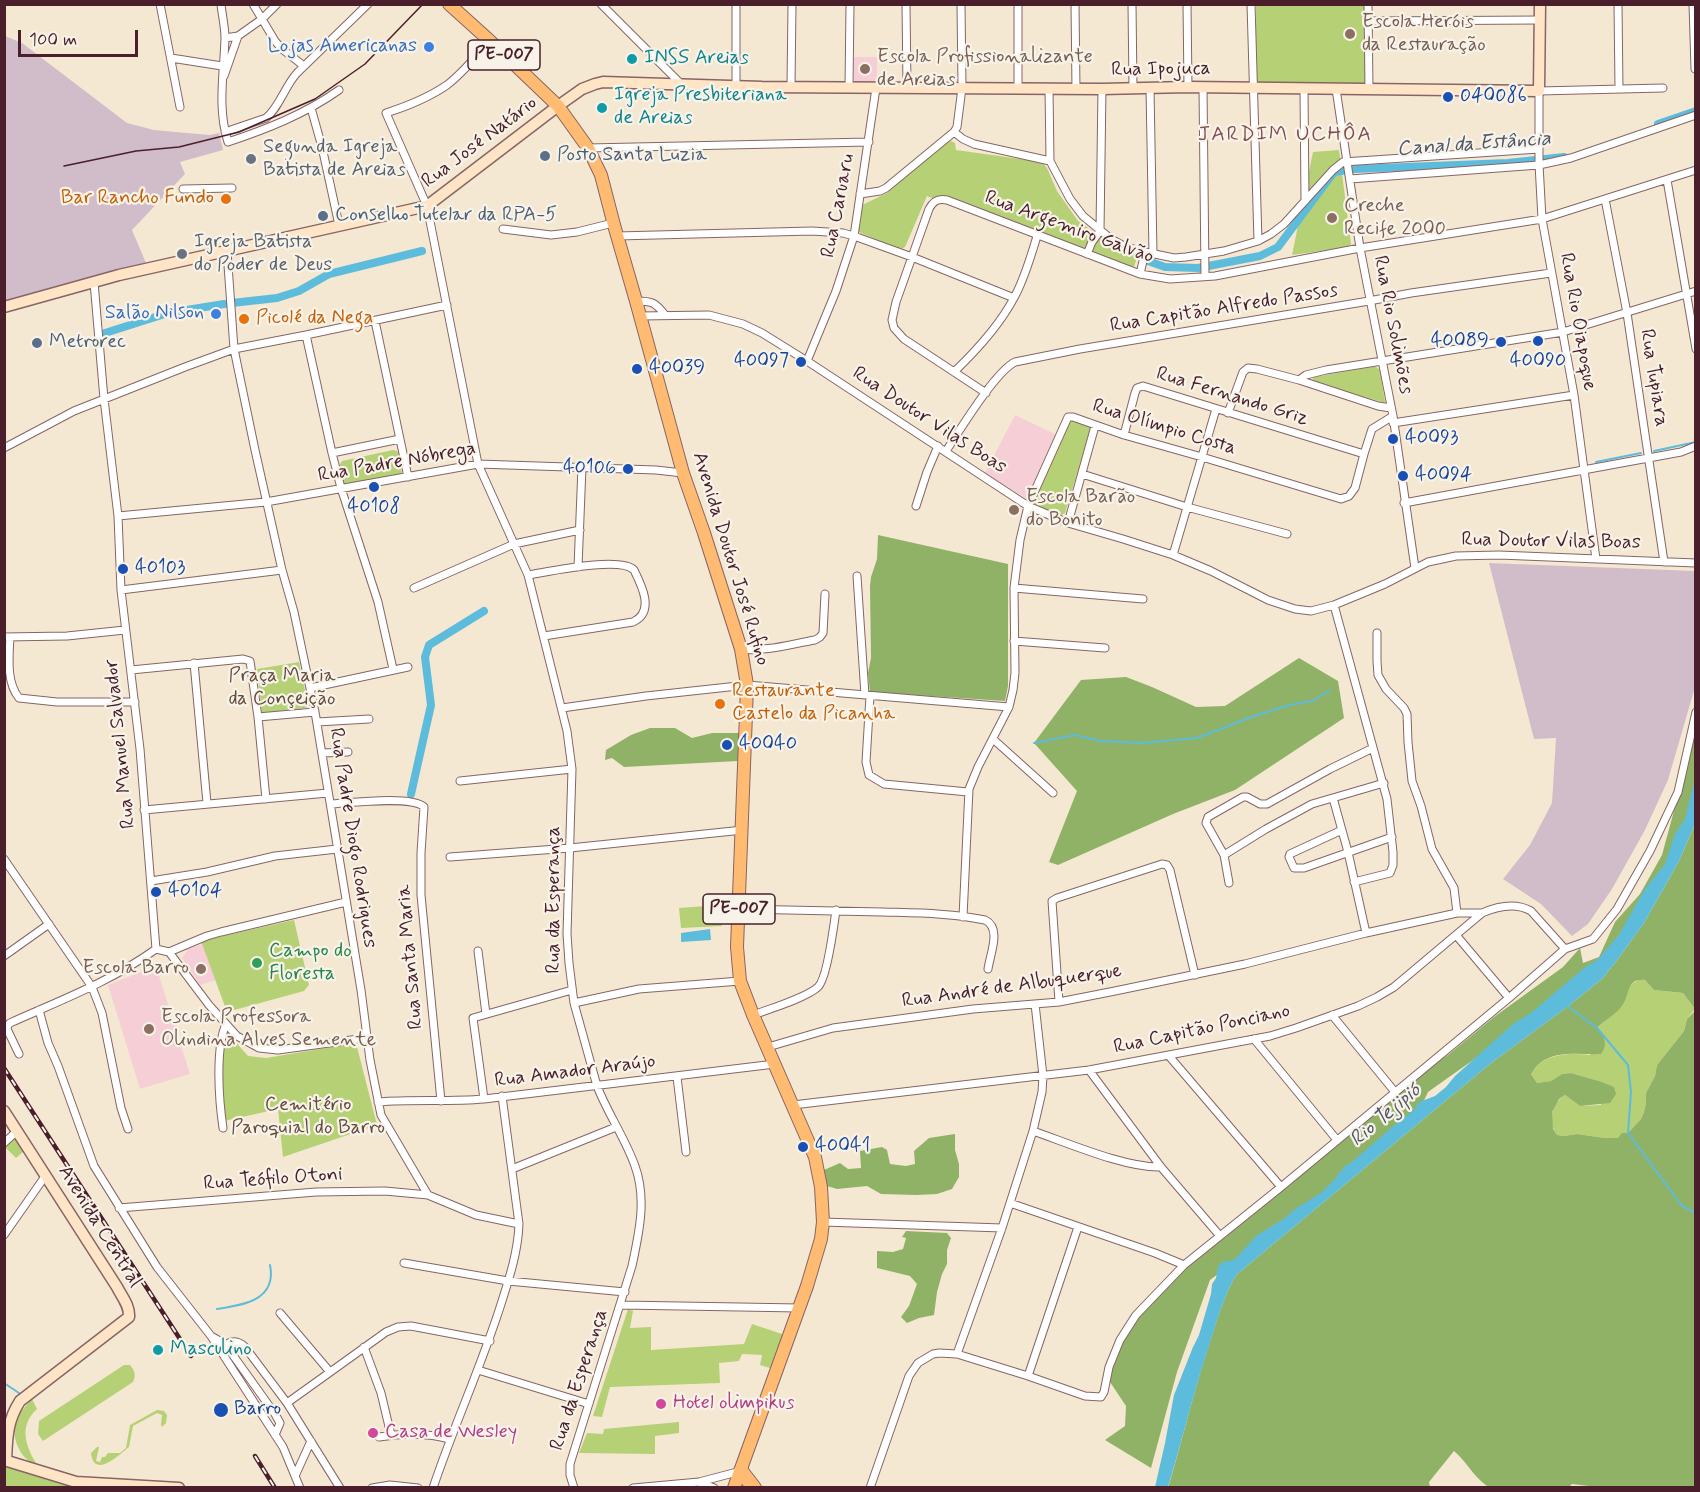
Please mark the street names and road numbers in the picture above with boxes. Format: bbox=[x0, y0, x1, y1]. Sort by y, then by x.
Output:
road number: PE-007 bbox=[468, 40, 540, 70]
street label: Rua Ipojuca bbox=[1111, 57, 1211, 83]
street label: Rua José Natário bbox=[417, 92, 543, 194]
street label: Rua Caruaru bbox=[817, 152, 861, 260]
street label: Rua Argemiro Galvão bbox=[981, 186, 1157, 270]
street label: Rua Rio Oiapoque bbox=[1553, 251, 1601, 393]
street label: Rua Rio Solimões bbox=[1367, 254, 1417, 396]
street label: Rua Capitão Alfredo Passos bbox=[1108, 279, 1340, 339]
street label: Rua Tupiara bbox=[1633, 327, 1673, 429]
street label: Rua Doutor Vilas Boas bbox=[847, 362, 1011, 480]
street label: Rua Fernando Griz bbox=[1153, 362, 1311, 432]
street label: Rua Olímpio Costa bbox=[1089, 395, 1239, 461]
street label: Rua Padre Nóbrega bbox=[316, 437, 478, 489]
street label: Avenida Doutor José Rufino bbox=[686, 449, 774, 669]
street label: Rua Doutor Vilas Boas bbox=[1461, 528, 1641, 556]
street label: Rua Manuel Salvador bbox=[100, 658, 142, 830]
street label: Rua Padre Diogo Rodrigues bbox=[323, 726, 381, 950]
street label: Rua da Esperança bbox=[543, 826, 567, 974]
street label: Rua Santa Maria bbox=[393, 884, 429, 1030]
road number: PE-007 bbox=[703, 894, 775, 924]
street label: Rua André de Albuquerque bbox=[901, 960, 1123, 1014]
street label: Rua Capitão Ponciano bbox=[1112, 1000, 1292, 1060]
street label: Rua Amador Araújo bbox=[493, 1050, 657, 1094]
street label: Avenida Central bbox=[52, 1161, 146, 1293]
street label: Rua Teófilo Otoni bbox=[203, 1163, 343, 1197]
street label: Rua da Esperança bbox=[546, 1306, 614, 1454]

